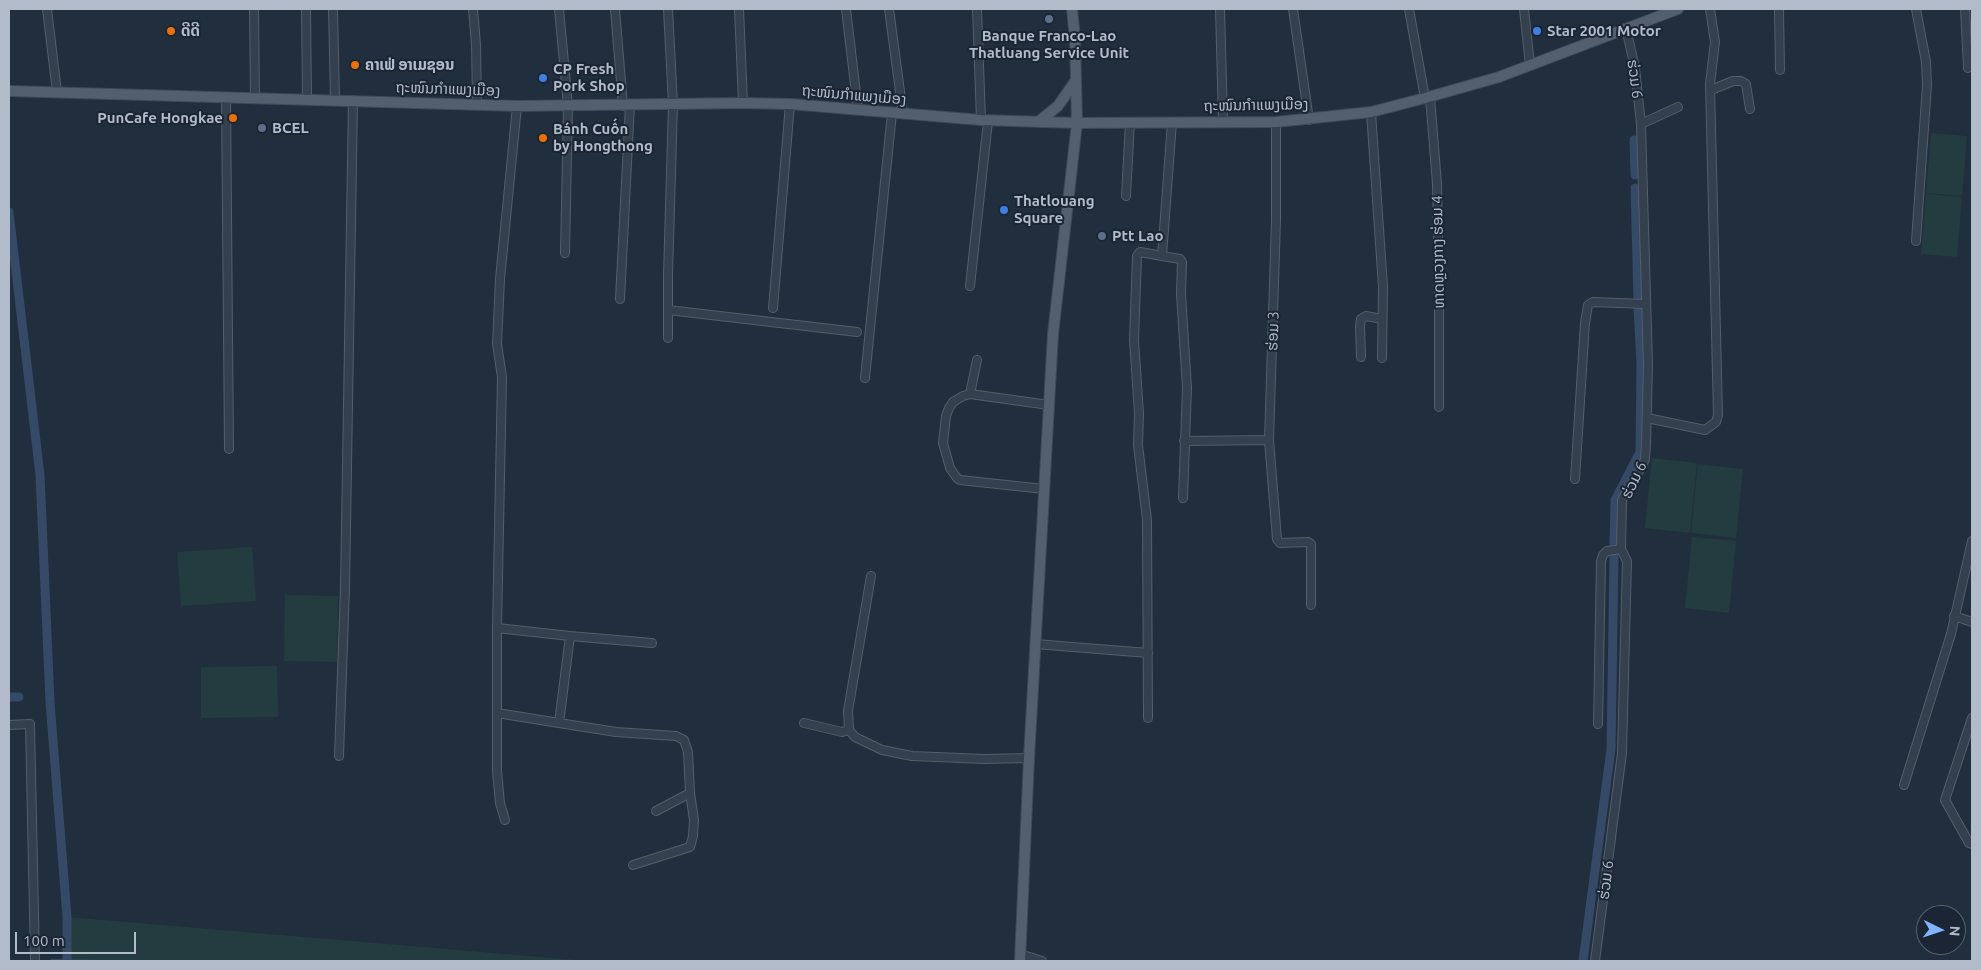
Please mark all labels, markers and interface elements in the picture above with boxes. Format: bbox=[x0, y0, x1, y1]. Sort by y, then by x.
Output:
marker: Banque Franco-Lao Thatluang Service Unit bbox=[1043, 13, 1055, 25]
place label: ດີດີ bbox=[181, 22, 200, 40]
place label: Star 2001 Motor bbox=[1547, 22, 1661, 40]
marker: ດີດີ bbox=[165, 25, 177, 37]
marker: Star 2001 Motor bbox=[1531, 25, 1543, 37]
place label: Banque Franco-Lao Thatluang Service Unit bbox=[969, 27, 1129, 62]
place label: ຄາເຟ່ ອາເມຊອນ bbox=[365, 56, 454, 74]
street label: ຮ່ວມ 6 bbox=[1623, 58, 1647, 100]
marker: ຄາເຟ່ ອາເມຊອນ bbox=[349, 59, 361, 71]
place label: CP Fresh Pork Shop bbox=[553, 60, 625, 95]
marker: CP Fresh Pork Shop bbox=[537, 72, 549, 84]
street label: ຖະໜົນກຳແພງເມືອງ bbox=[395, 78, 501, 100]
street label: ຖະໜົນກຳແພງເມືອງ bbox=[801, 81, 907, 109]
street label: ຖະໜົນກຳແພງເມືອງ bbox=[1203, 95, 1309, 115]
place label: PunCafe Hongkae bbox=[97, 109, 223, 127]
marker: PunCafe Hongkae bbox=[227, 112, 239, 124]
place label: BCEL bbox=[272, 119, 309, 137]
place label: Bánh Cuốn by Hongthong bbox=[553, 120, 653, 155]
marker: BCEL bbox=[256, 122, 268, 134]
marker: Bánh Cuốn by Hongthong bbox=[537, 132, 549, 144]
place label: Thatlouang Square bbox=[1014, 192, 1094, 227]
street label: ທາດຫຼວງກາງ ຮ່ອມ 4 bbox=[1428, 195, 1448, 309]
marker: Thatlouang Square bbox=[998, 204, 1010, 216]
place label: Ptt Lao bbox=[1112, 227, 1164, 245]
marker: Ptt Lao bbox=[1096, 230, 1108, 242]
street label: ຮ່ອມ 3 bbox=[1263, 311, 1283, 351]
street label: ຮ່ວມ 6 bbox=[1617, 458, 1651, 502]
street label: ຮ່ວມ 6 bbox=[1595, 859, 1617, 901]
north arrow bbox=[1916, 905, 1966, 955]
scale bar bbox=[18, 922, 139, 954]
text: N bbox=[1947, 925, 1963, 937]
text: 100 m bbox=[23, 932, 65, 949]

